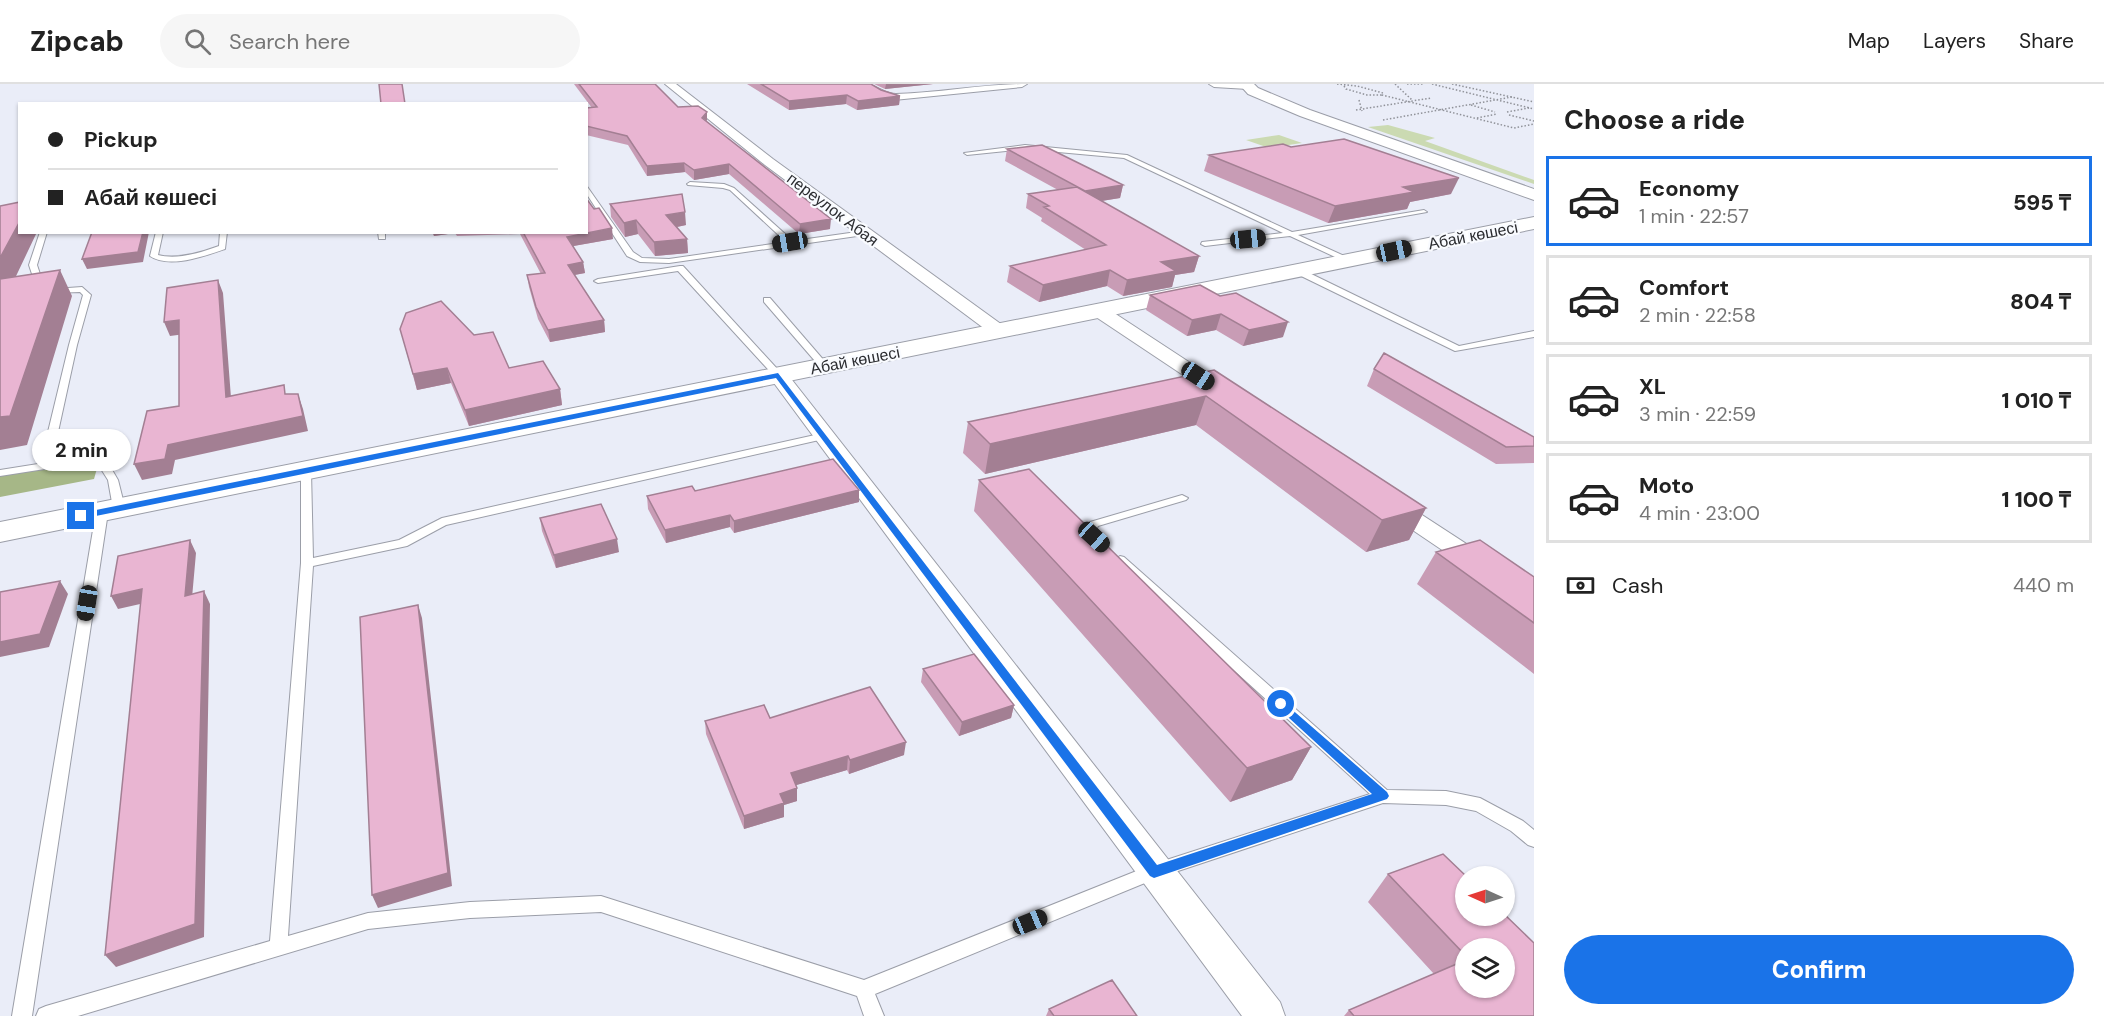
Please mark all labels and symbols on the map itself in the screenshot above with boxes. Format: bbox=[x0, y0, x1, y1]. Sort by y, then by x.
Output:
street label: переулок Абая bbox=[783, 168, 883, 251]
street label: Абай көшесі bbox=[1427, 217, 1520, 254]
car bbox=[1229, 228, 1267, 250]
car bbox=[771, 230, 809, 254]
car bbox=[1375, 238, 1413, 264]
street label: Абай көшесі bbox=[809, 342, 902, 379]
car bbox=[1178, 359, 1218, 393]
callout: 2 min bbox=[32, 429, 130, 471]
route end bbox=[67, 502, 94, 529]
car bbox=[1075, 518, 1113, 556]
car bbox=[75, 584, 99, 622]
route start bbox=[1267, 690, 1294, 717]
north arrow bbox=[1455, 866, 1515, 926]
car bbox=[1010, 907, 1050, 937]

